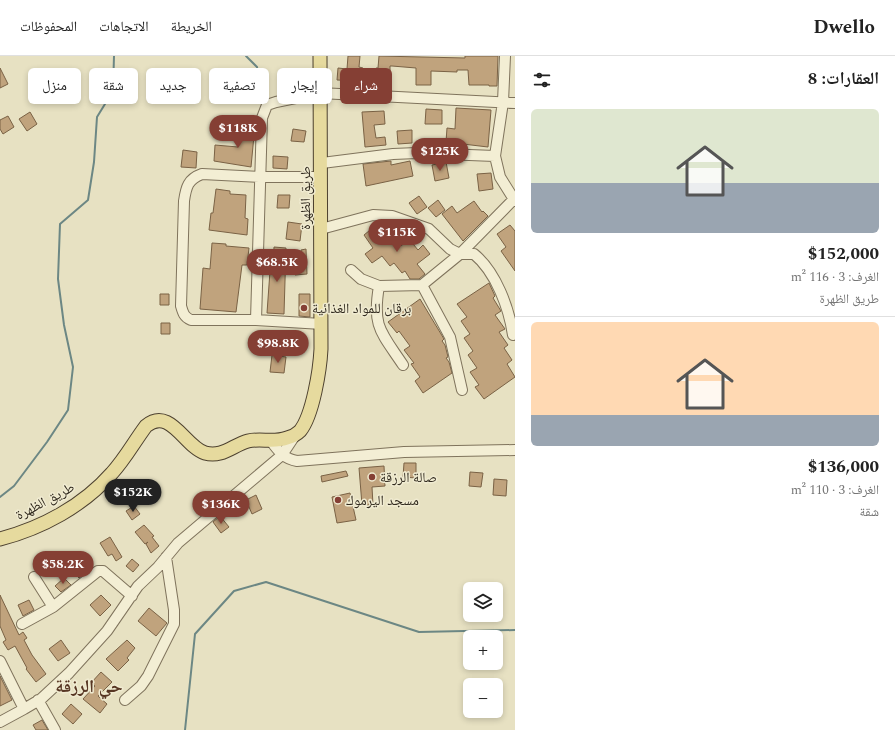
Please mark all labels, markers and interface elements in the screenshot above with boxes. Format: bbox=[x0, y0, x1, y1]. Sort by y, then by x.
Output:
text: Dwello bbox=[813, 13, 875, 42]
text: المحفوظات bbox=[20, 16, 77, 37]
text: الاتجاهات bbox=[99, 16, 149, 37]
text: الخريطة bbox=[171, 16, 212, 37]
text: العقارات: 8 bbox=[808, 66, 879, 92]
chip: منزل bbox=[28, 68, 81, 104]
chip: شقة bbox=[89, 68, 138, 104]
chip: جديد bbox=[146, 68, 201, 104]
chip: تصفية bbox=[209, 68, 269, 104]
chip: إيجار bbox=[277, 68, 332, 104]
chip: شراء bbox=[340, 68, 392, 104]
icon: filters bbox=[531, 69, 553, 91]
pin: $118K bbox=[210, 115, 266, 149]
text: $118K bbox=[218, 118, 258, 138]
icon: home bbox=[669, 135, 741, 207]
pin: $125K bbox=[412, 138, 468, 172]
text: $125K bbox=[420, 141, 460, 161]
street label: طريق الظهرة bbox=[295, 166, 316, 230]
pin: $115K bbox=[369, 219, 425, 253]
text: $115K bbox=[377, 222, 417, 242]
text: $152,000 bbox=[808, 241, 879, 267]
pin: $68.5K bbox=[244, 249, 310, 283]
text: $68.5K bbox=[256, 252, 298, 272]
text: الغرف: 3 · 116 m² bbox=[791, 267, 879, 287]
text: طريق الظهرة bbox=[820, 289, 879, 309]
place label: برقان للمواد الغذائية bbox=[312, 298, 411, 319]
marker: برقان للمواد الغذائية bbox=[299, 303, 309, 313]
pin: $98.8K bbox=[245, 330, 311, 364]
text: $98.8K bbox=[257, 333, 299, 353]
icon: home bbox=[669, 348, 741, 420]
text: $136,000 bbox=[808, 454, 879, 480]
place label: صالة الرزقة bbox=[380, 467, 437, 488]
marker: صالة الرزقة bbox=[367, 472, 377, 482]
street label: طريق الظهرة bbox=[12, 477, 78, 525]
pin: $152K bbox=[105, 479, 161, 513]
text: الغرف: 3 · 110 m² bbox=[791, 480, 879, 500]
text: $152K bbox=[113, 482, 153, 502]
place label: مسجد اليرموك bbox=[346, 490, 419, 511]
pin: $136K bbox=[193, 491, 249, 525]
text: $136K bbox=[201, 494, 241, 514]
marker: مسجد اليرموك bbox=[333, 495, 343, 505]
text: شقة bbox=[860, 502, 879, 522]
pin: $58.2K bbox=[30, 551, 96, 585]
text: $58.2K bbox=[42, 554, 84, 574]
map controls bbox=[463, 582, 503, 718]
button: layers bbox=[463, 582, 503, 622]
button: + bbox=[463, 630, 503, 670]
district label: حي الرزقة bbox=[55, 673, 123, 700]
button: − bbox=[463, 678, 503, 718]

